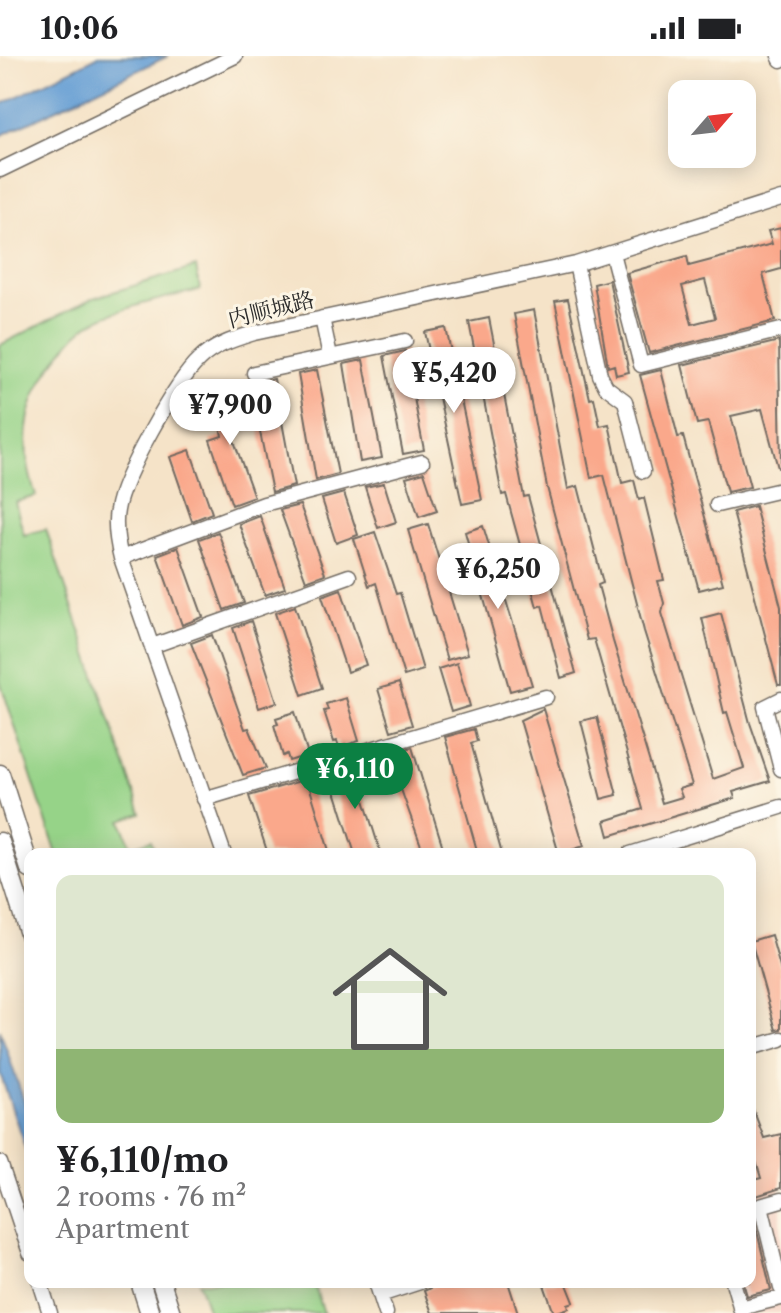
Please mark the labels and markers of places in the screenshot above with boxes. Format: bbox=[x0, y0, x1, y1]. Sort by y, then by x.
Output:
pin: ¥5,420 bbox=[389, 347, 519, 415]
pin: ¥7,900 bbox=[165, 379, 295, 447]
pin: ¥6,250 bbox=[433, 543, 563, 611]
pin: ¥6,110 bbox=[290, 743, 420, 811]

